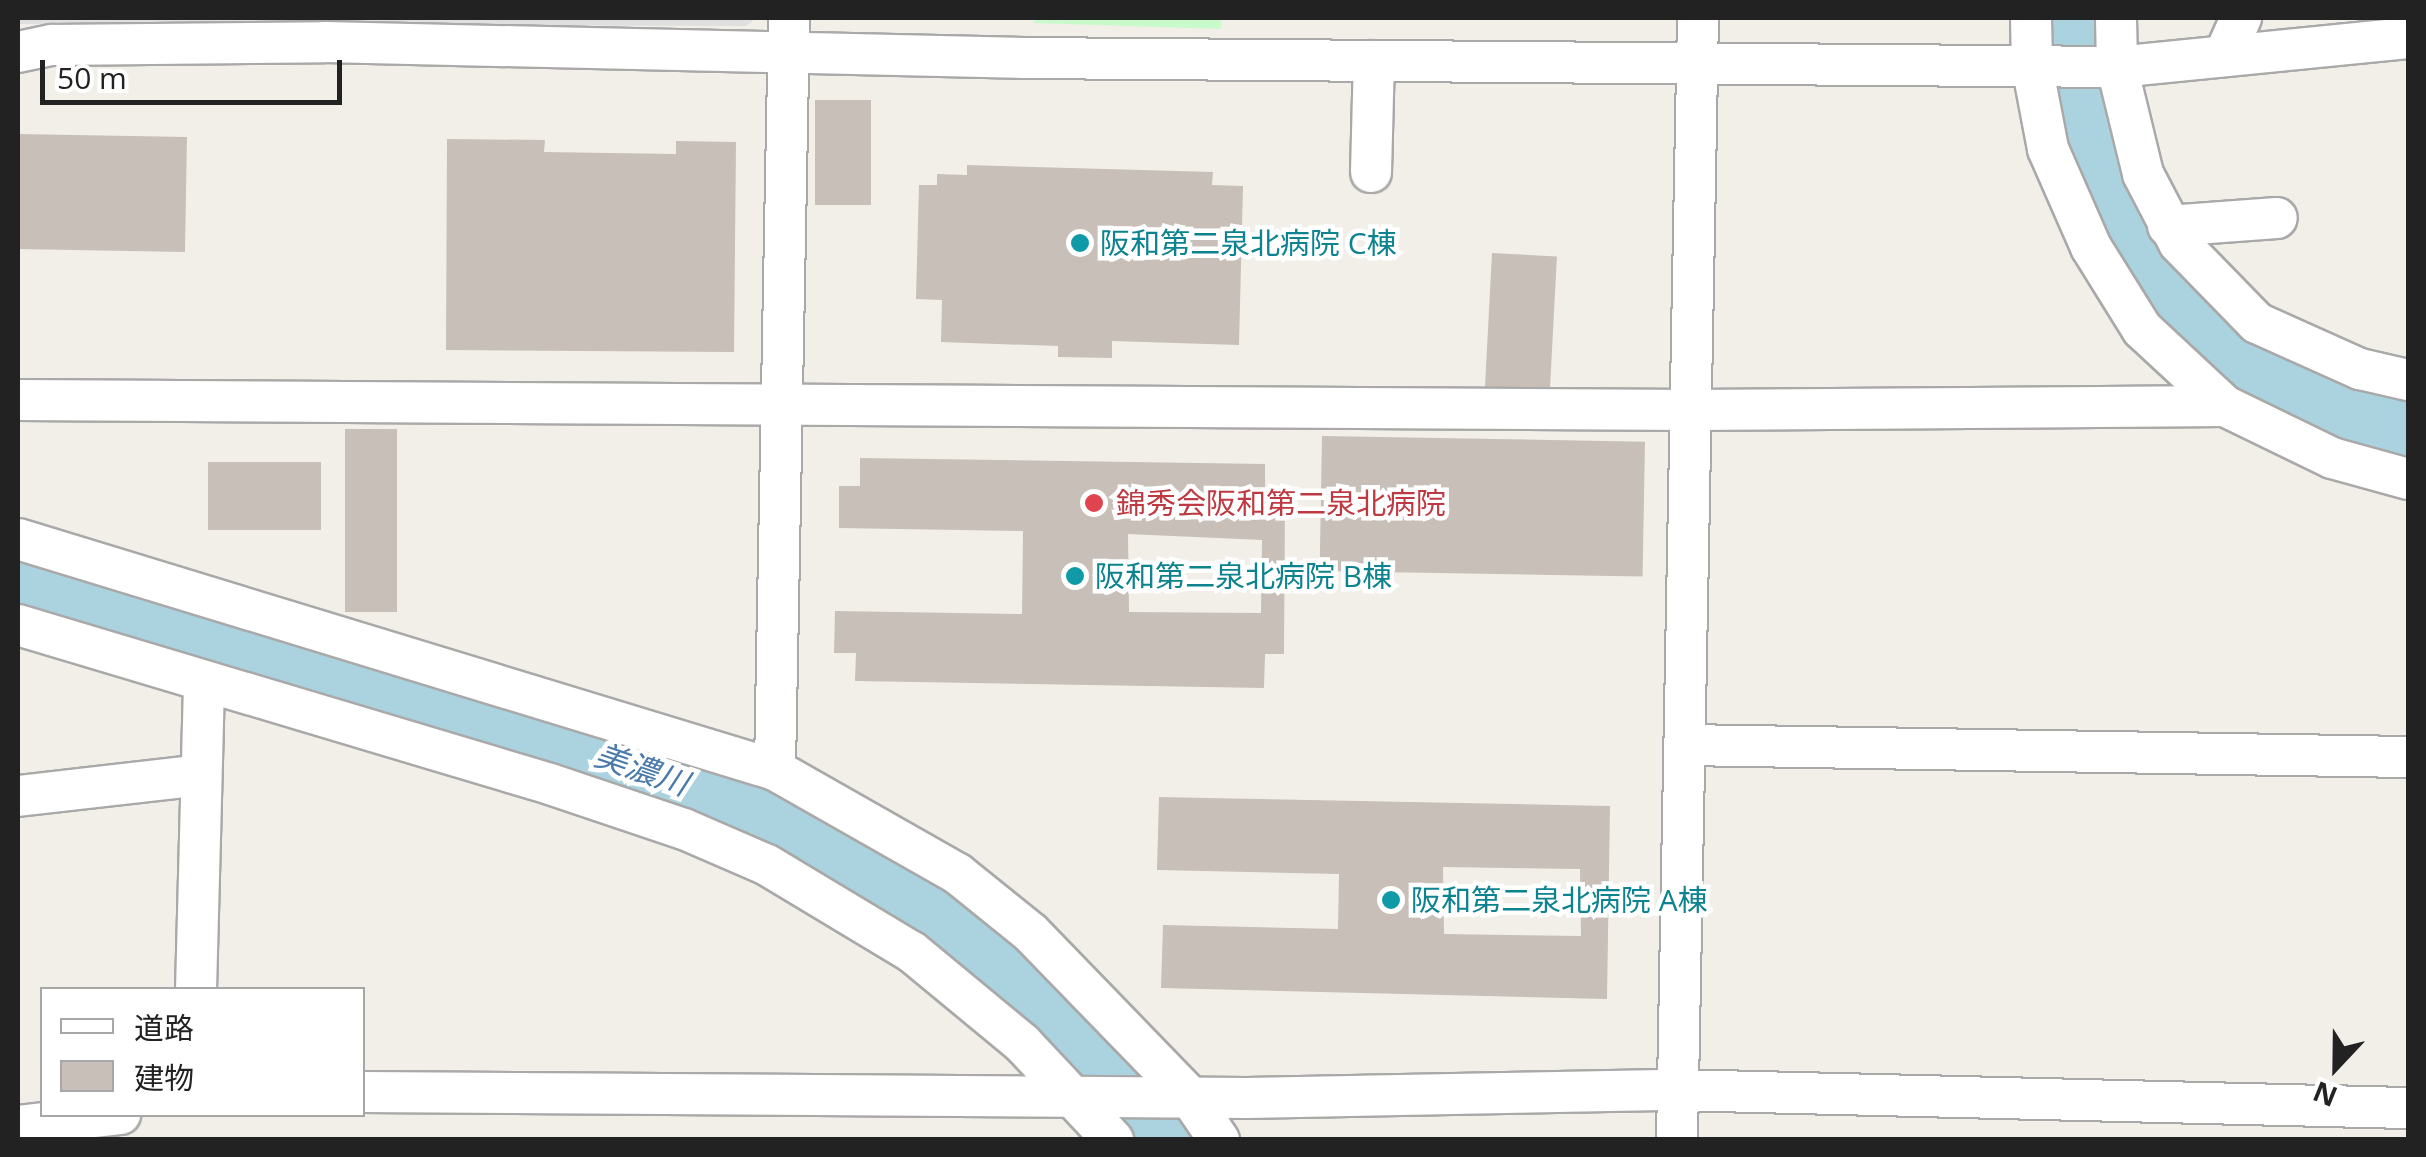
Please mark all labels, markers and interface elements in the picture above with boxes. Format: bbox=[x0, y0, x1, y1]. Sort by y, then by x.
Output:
scale bar bbox=[45, 40, 348, 102]
text: 50 m bbox=[57, 57, 127, 98]
place label: 阪和第二泉北病院 C棟 bbox=[1100, 225, 1397, 261]
marker: 阪和第二泉北病院 C棟 bbox=[1069, 232, 1091, 254]
place label: 錦秀会阪和第二泉北病院 bbox=[1116, 485, 1446, 521]
marker: 錦秀会阪和第二泉北病院 bbox=[1081, 490, 1107, 516]
place label: 阪和第二泉北病院 B棟 bbox=[1095, 558, 1392, 594]
marker: 阪和第二泉北病院 B棟 bbox=[1064, 565, 1086, 587]
water label: 美濃川 bbox=[590, 735, 694, 803]
place label: 阪和第二泉北病院 A棟 bbox=[1411, 882, 1708, 918]
marker: 阪和第二泉北病院 A棟 bbox=[1380, 889, 1402, 911]
legend bbox=[40, 987, 365, 1117]
text: 道路 bbox=[134, 1007, 194, 1048]
north arrow bbox=[2286, 1017, 2386, 1117]
text: 建物 bbox=[134, 1057, 194, 1098]
text: N bbox=[2307, 1073, 2342, 1117]

